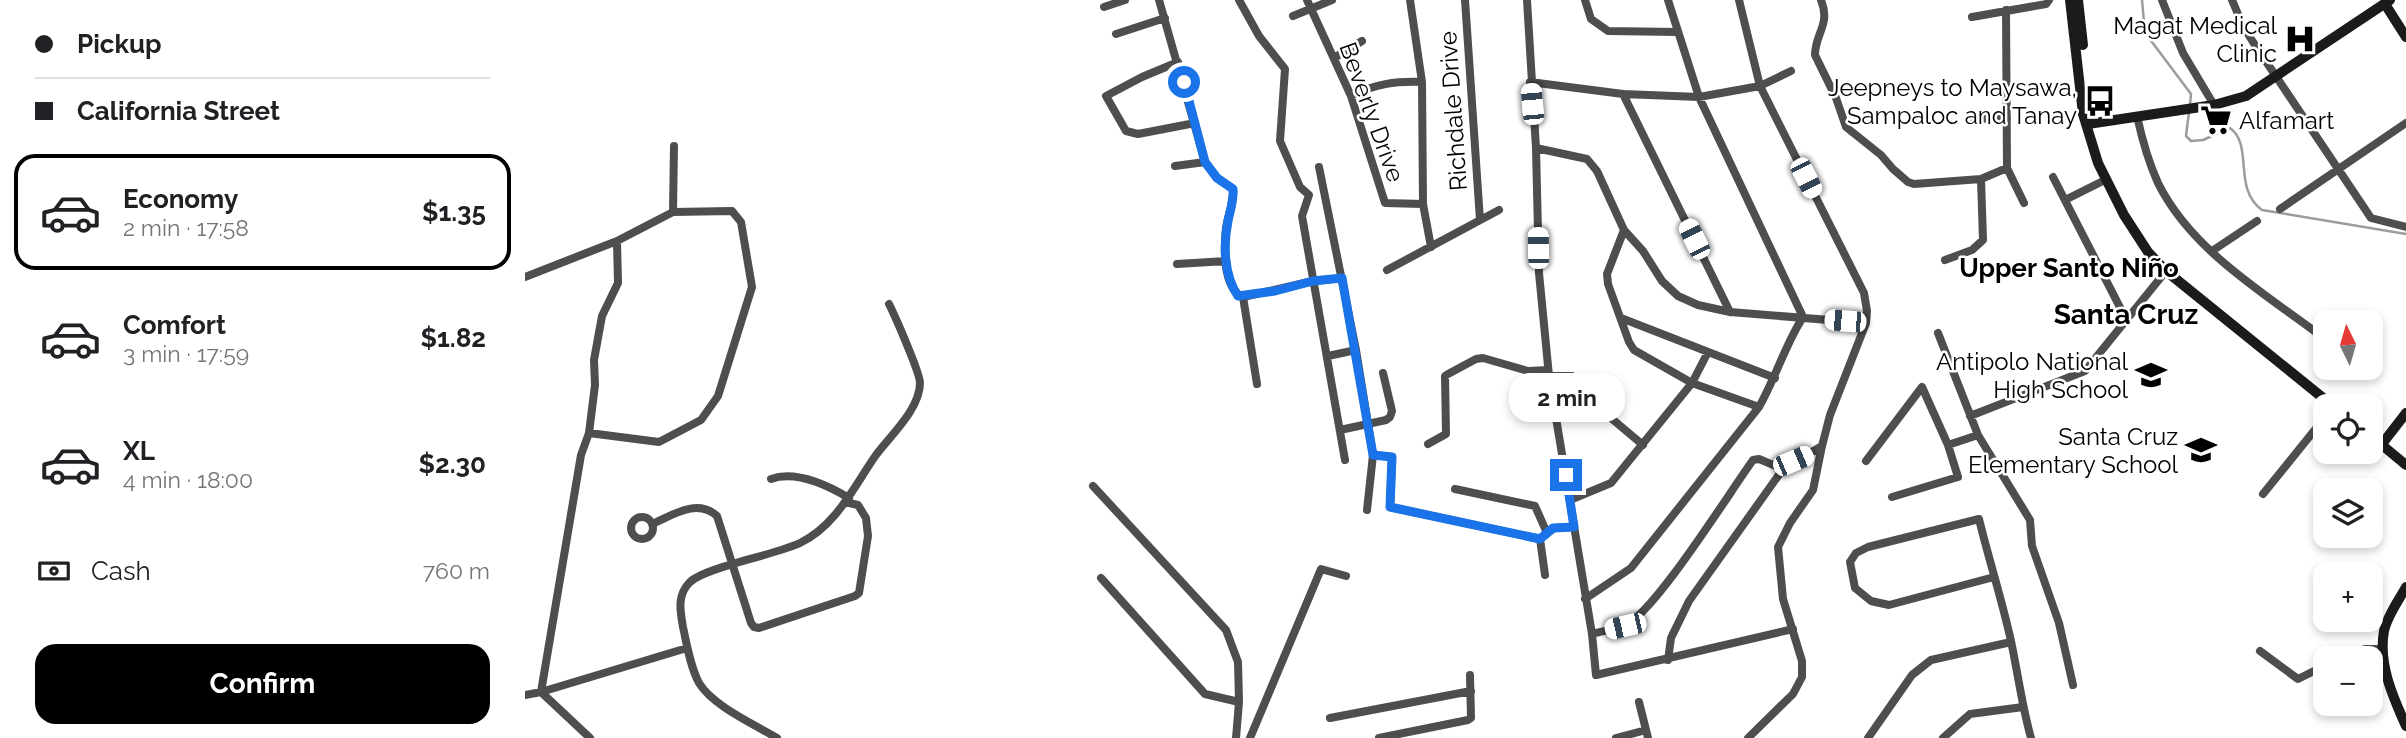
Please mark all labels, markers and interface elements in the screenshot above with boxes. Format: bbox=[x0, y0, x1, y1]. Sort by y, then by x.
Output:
place label: Magat Medical Clinic bbox=[2113, 11, 2277, 68]
hospital icon: Magat Medical Clinic bbox=[2283, 22, 2317, 56]
text: Pickup bbox=[77, 29, 162, 59]
street label: Richdale Drive bbox=[1433, 30, 1473, 192]
street label: Beverly Drive bbox=[1333, 38, 1411, 186]
route start bbox=[1168, 66, 1200, 98]
place label: Jeepneys to Maysawa, Sampaloc and Tanay bbox=[1828, 73, 2077, 130]
car bbox=[1520, 82, 1545, 126]
bus stop icon: Jeepneys to Maysawa, Sampaloc and Tanay bbox=[2083, 84, 2117, 118]
text: California Street bbox=[77, 96, 280, 126]
supermarket icon: Alfamart bbox=[2199, 103, 2233, 137]
place label: Alfamart bbox=[2239, 106, 2334, 135]
car bbox=[1788, 155, 1825, 201]
icon: car bbox=[39, 181, 102, 244]
text: Economy bbox=[123, 184, 238, 214]
text: $1.35 bbox=[422, 197, 486, 227]
text: 2 min · 17:58 bbox=[123, 214, 249, 241]
car bbox=[1676, 216, 1713, 262]
car bbox=[1528, 227, 1549, 269]
district label: Upper Santo Niño bbox=[1959, 253, 2179, 283]
district label: Santa Cruz bbox=[2054, 298, 2198, 331]
icon: car bbox=[39, 307, 102, 370]
car bbox=[1824, 309, 1867, 333]
text: Comfort bbox=[123, 310, 226, 340]
north arrow bbox=[2313, 310, 2383, 380]
map controls bbox=[2313, 310, 2383, 716]
text: $1.82 bbox=[420, 323, 486, 353]
text: 3 min · 17:59 bbox=[123, 340, 249, 367]
place label: Antipolo National High School bbox=[1936, 347, 2128, 404]
school or university icon: Antipolo National High School bbox=[2134, 358, 2168, 392]
callout: 2 min bbox=[1508, 374, 1624, 422]
text: 2 min bbox=[1537, 384, 1597, 411]
button: locate bbox=[2313, 394, 2383, 464]
place label: Santa Cruz Elementary School bbox=[1968, 422, 2178, 479]
icon: car bbox=[39, 433, 102, 496]
school or university icon: Santa Cruz Elementary School bbox=[2184, 433, 2218, 467]
text: XL bbox=[123, 436, 155, 466]
car bbox=[1770, 443, 1817, 479]
text: $2.30 bbox=[419, 449, 486, 479]
route end bbox=[1550, 459, 1582, 491]
text: 4 min · 18:00 bbox=[123, 466, 253, 493]
button: layers bbox=[2313, 478, 2383, 548]
icon: cash bbox=[35, 552, 73, 590]
text: Cash bbox=[91, 556, 151, 586]
text: 760 m bbox=[423, 557, 490, 584]
button: + bbox=[2313, 562, 2383, 632]
car bbox=[1603, 611, 1648, 641]
button: Confirm bbox=[35, 644, 490, 724]
button: − bbox=[2313, 646, 2383, 716]

